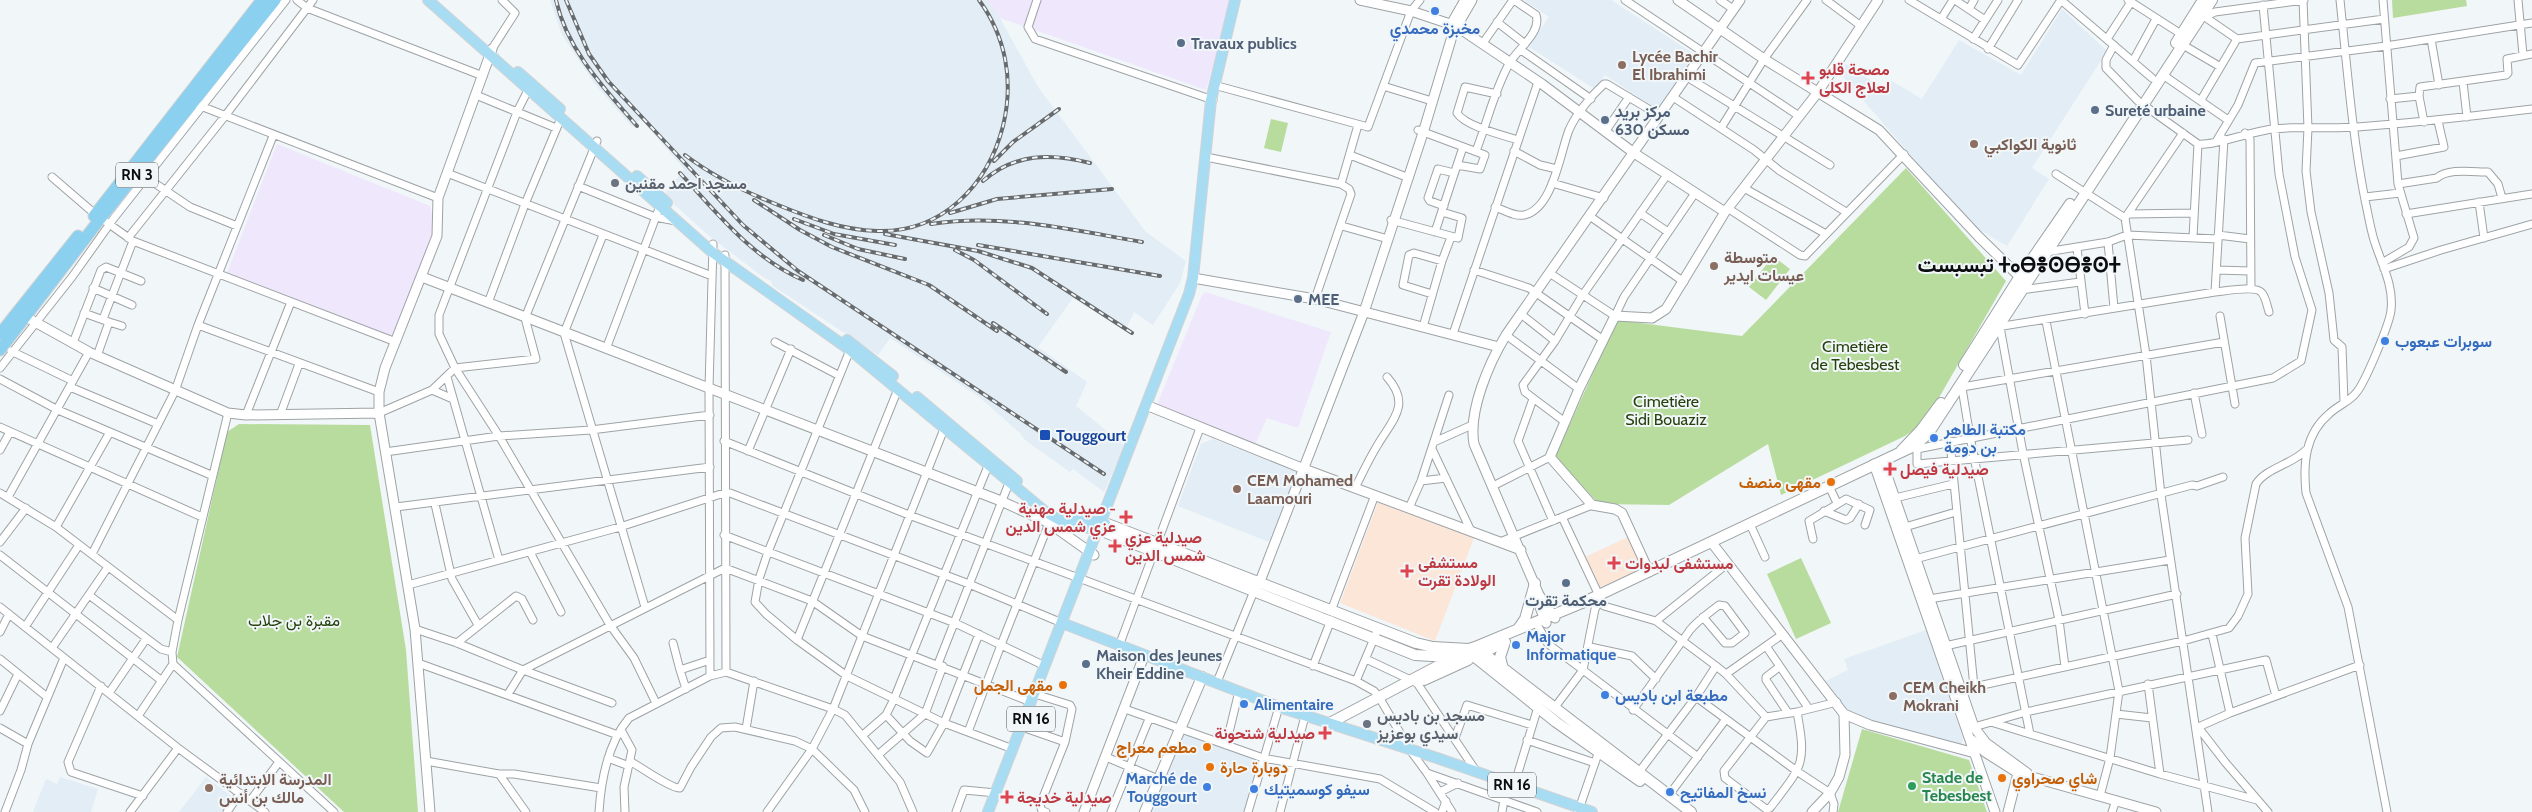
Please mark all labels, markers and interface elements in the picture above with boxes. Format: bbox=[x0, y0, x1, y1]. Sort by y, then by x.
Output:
marker: مخبزة محمدي bbox=[1429, 5, 1441, 17]
place label: مخبزة محمدي bbox=[1390, 19, 1481, 42]
place label: Travaux publics bbox=[1191, 34, 1297, 53]
marker: Travaux publics bbox=[1175, 37, 1187, 49]
place label: Lycée Bachir El Ibrahimi bbox=[1632, 47, 1719, 84]
marker: Lycée Bachir El Ibrahimi bbox=[1616, 59, 1628, 71]
place label: مصحة قلبو لعلاج الكلى bbox=[1819, 60, 1890, 98]
marker: مصحة قلبو لعلاج الكلى bbox=[1801, 71, 1815, 85]
place label: Sureté urbaine bbox=[2105, 101, 2206, 120]
place label: مركز بريد 630 مسكن bbox=[1615, 102, 1690, 139]
marker: Sureté urbaine bbox=[2089, 104, 2101, 116]
marker: مركز بريد 630 مسكن bbox=[1599, 114, 1611, 126]
place label: ثانوية الكواكبي bbox=[1984, 135, 2076, 158]
marker: ثانوية الكواكبي bbox=[1968, 138, 1980, 150]
road number: RN 3 bbox=[116, 162, 158, 188]
place label: مسجد احمد مقنين bbox=[625, 174, 747, 193]
marker: مسجد احمد مقنين bbox=[609, 177, 621, 189]
place label: متوسطة عيسات ايدير bbox=[1723, 248, 1804, 286]
district label: تبسبست ⵜⴰⴱⴻⵙⴱⴻⵙⵜ bbox=[1918, 252, 2121, 277]
marker: متوسطة عيسات ايدير bbox=[1708, 260, 1720, 272]
place label: MEE bbox=[1308, 290, 1339, 309]
marker: MEE bbox=[1292, 293, 1304, 305]
place label: سوبرات عبعوب bbox=[2395, 332, 2492, 352]
marker: سوبرات عبعوب bbox=[2379, 335, 2391, 347]
park label: Cimetière de Tebesbest bbox=[1811, 337, 1900, 374]
park label: Cimetière Sidi Bouaziz bbox=[1625, 392, 1707, 429]
place label: مكتبة الطاهر بن دومة bbox=[1943, 420, 2026, 458]
place label: Touggourt bbox=[1056, 426, 1127, 445]
marker: Touggourt bbox=[1038, 428, 1052, 442]
marker: مكتبة الطاهر بن دومة bbox=[1928, 432, 1940, 444]
place label: صيدلية فيصل bbox=[1900, 460, 1989, 479]
marker: صيدلية فيصل bbox=[1884, 463, 1896, 475]
place label: CEM Mohamed Laamouri bbox=[1247, 471, 1353, 508]
place label: مقهى منصف bbox=[1739, 473, 1821, 493]
marker: مقهى منصف bbox=[1825, 476, 1837, 488]
marker: CEM Mohamed Laamouri bbox=[1231, 483, 1243, 495]
place label: صيدلية مهنية - عزي شمس الدين bbox=[1005, 499, 1116, 540]
marker: صيدلية مهنية - عزي شمس الدين bbox=[1120, 511, 1132, 523]
place label: صيدلية عزي شمس الدين bbox=[1125, 528, 1206, 565]
marker: صيدلية عزي شمس الدين bbox=[1109, 540, 1121, 552]
place label: مستشفى الولادة تقرت bbox=[1418, 553, 1496, 591]
place label: مستشفى لبدوات bbox=[1625, 554, 1734, 574]
marker: مستشفى لبدوات bbox=[1607, 556, 1621, 570]
marker: مستشفى الولادة تقرت bbox=[1400, 564, 1414, 578]
marker: محكمة تقرت bbox=[1560, 577, 1572, 589]
place label: محكمة تقرت bbox=[1525, 591, 1607, 611]
park label: مقبرة بن جلاب bbox=[248, 611, 340, 631]
place label: Major Informatique bbox=[1526, 627, 1616, 664]
marker: Major Informatique bbox=[1510, 639, 1522, 651]
place label: Maison des Jeunes Kheir Eddine bbox=[1096, 646, 1223, 683]
marker: Maison des Jeunes Kheir Eddine bbox=[1080, 658, 1092, 670]
place label: مقهى الجمل bbox=[974, 676, 1053, 696]
place label: CEM Cheikh Mokrani bbox=[1903, 678, 1986, 715]
marker: مقهى الجمل bbox=[1057, 679, 1069, 691]
place label: مطبعة ابن باديس bbox=[1615, 686, 1728, 705]
marker: مطبعة ابن باديس bbox=[1599, 689, 1611, 701]
marker: CEM Cheikh Mokrani bbox=[1887, 690, 1899, 702]
place label: Alimentaire bbox=[1254, 695, 1333, 714]
marker: Alimentaire bbox=[1238, 698, 1250, 710]
road number: RN 16 bbox=[1007, 706, 1055, 732]
place label: مسجد بن باديس سيدي بوعزيز bbox=[1376, 706, 1485, 747]
marker: مسجد بن باديس سيدي بوعزيز bbox=[1361, 718, 1373, 730]
place label: صيدلية شتحونة bbox=[1214, 724, 1315, 744]
marker: صيدلية شتحونة bbox=[1319, 727, 1331, 739]
place label: مطعم معراج bbox=[1116, 738, 1197, 758]
marker: مطعم معراج bbox=[1201, 741, 1213, 753]
place label: دوبارة حارة bbox=[1220, 758, 1288, 778]
marker: دوبارة حارة bbox=[1204, 761, 1216, 773]
place label: Stade de Tebesbest bbox=[1922, 768, 1992, 805]
place label: Marché de Touggourt bbox=[1125, 769, 1197, 806]
place label: شاي صحراوي bbox=[2012, 769, 2097, 792]
place label: المدرسة الابتدائية مالك بن أنس bbox=[219, 770, 332, 807]
road number: RN 16 bbox=[1488, 772, 1536, 798]
marker: شاي صحراوي bbox=[1996, 772, 2008, 784]
place label: سيفو كوسميتيك bbox=[1264, 780, 1370, 800]
marker: Stade de Tebesbest bbox=[1906, 780, 1918, 792]
marker: Marché de Touggourt bbox=[1201, 781, 1213, 793]
marker: المدرسة الابتدائية مالك بن أنس bbox=[203, 782, 215, 794]
marker: سيفو كوسميتيك bbox=[1248, 783, 1260, 795]
place label: نسخ المفاتيح bbox=[1680, 783, 1767, 804]
marker: نسخ المفاتيح bbox=[1664, 786, 1676, 798]
place label: صيدلية خديجة bbox=[1017, 788, 1112, 807]
marker: صيدلية خديجة bbox=[1001, 791, 1013, 803]

